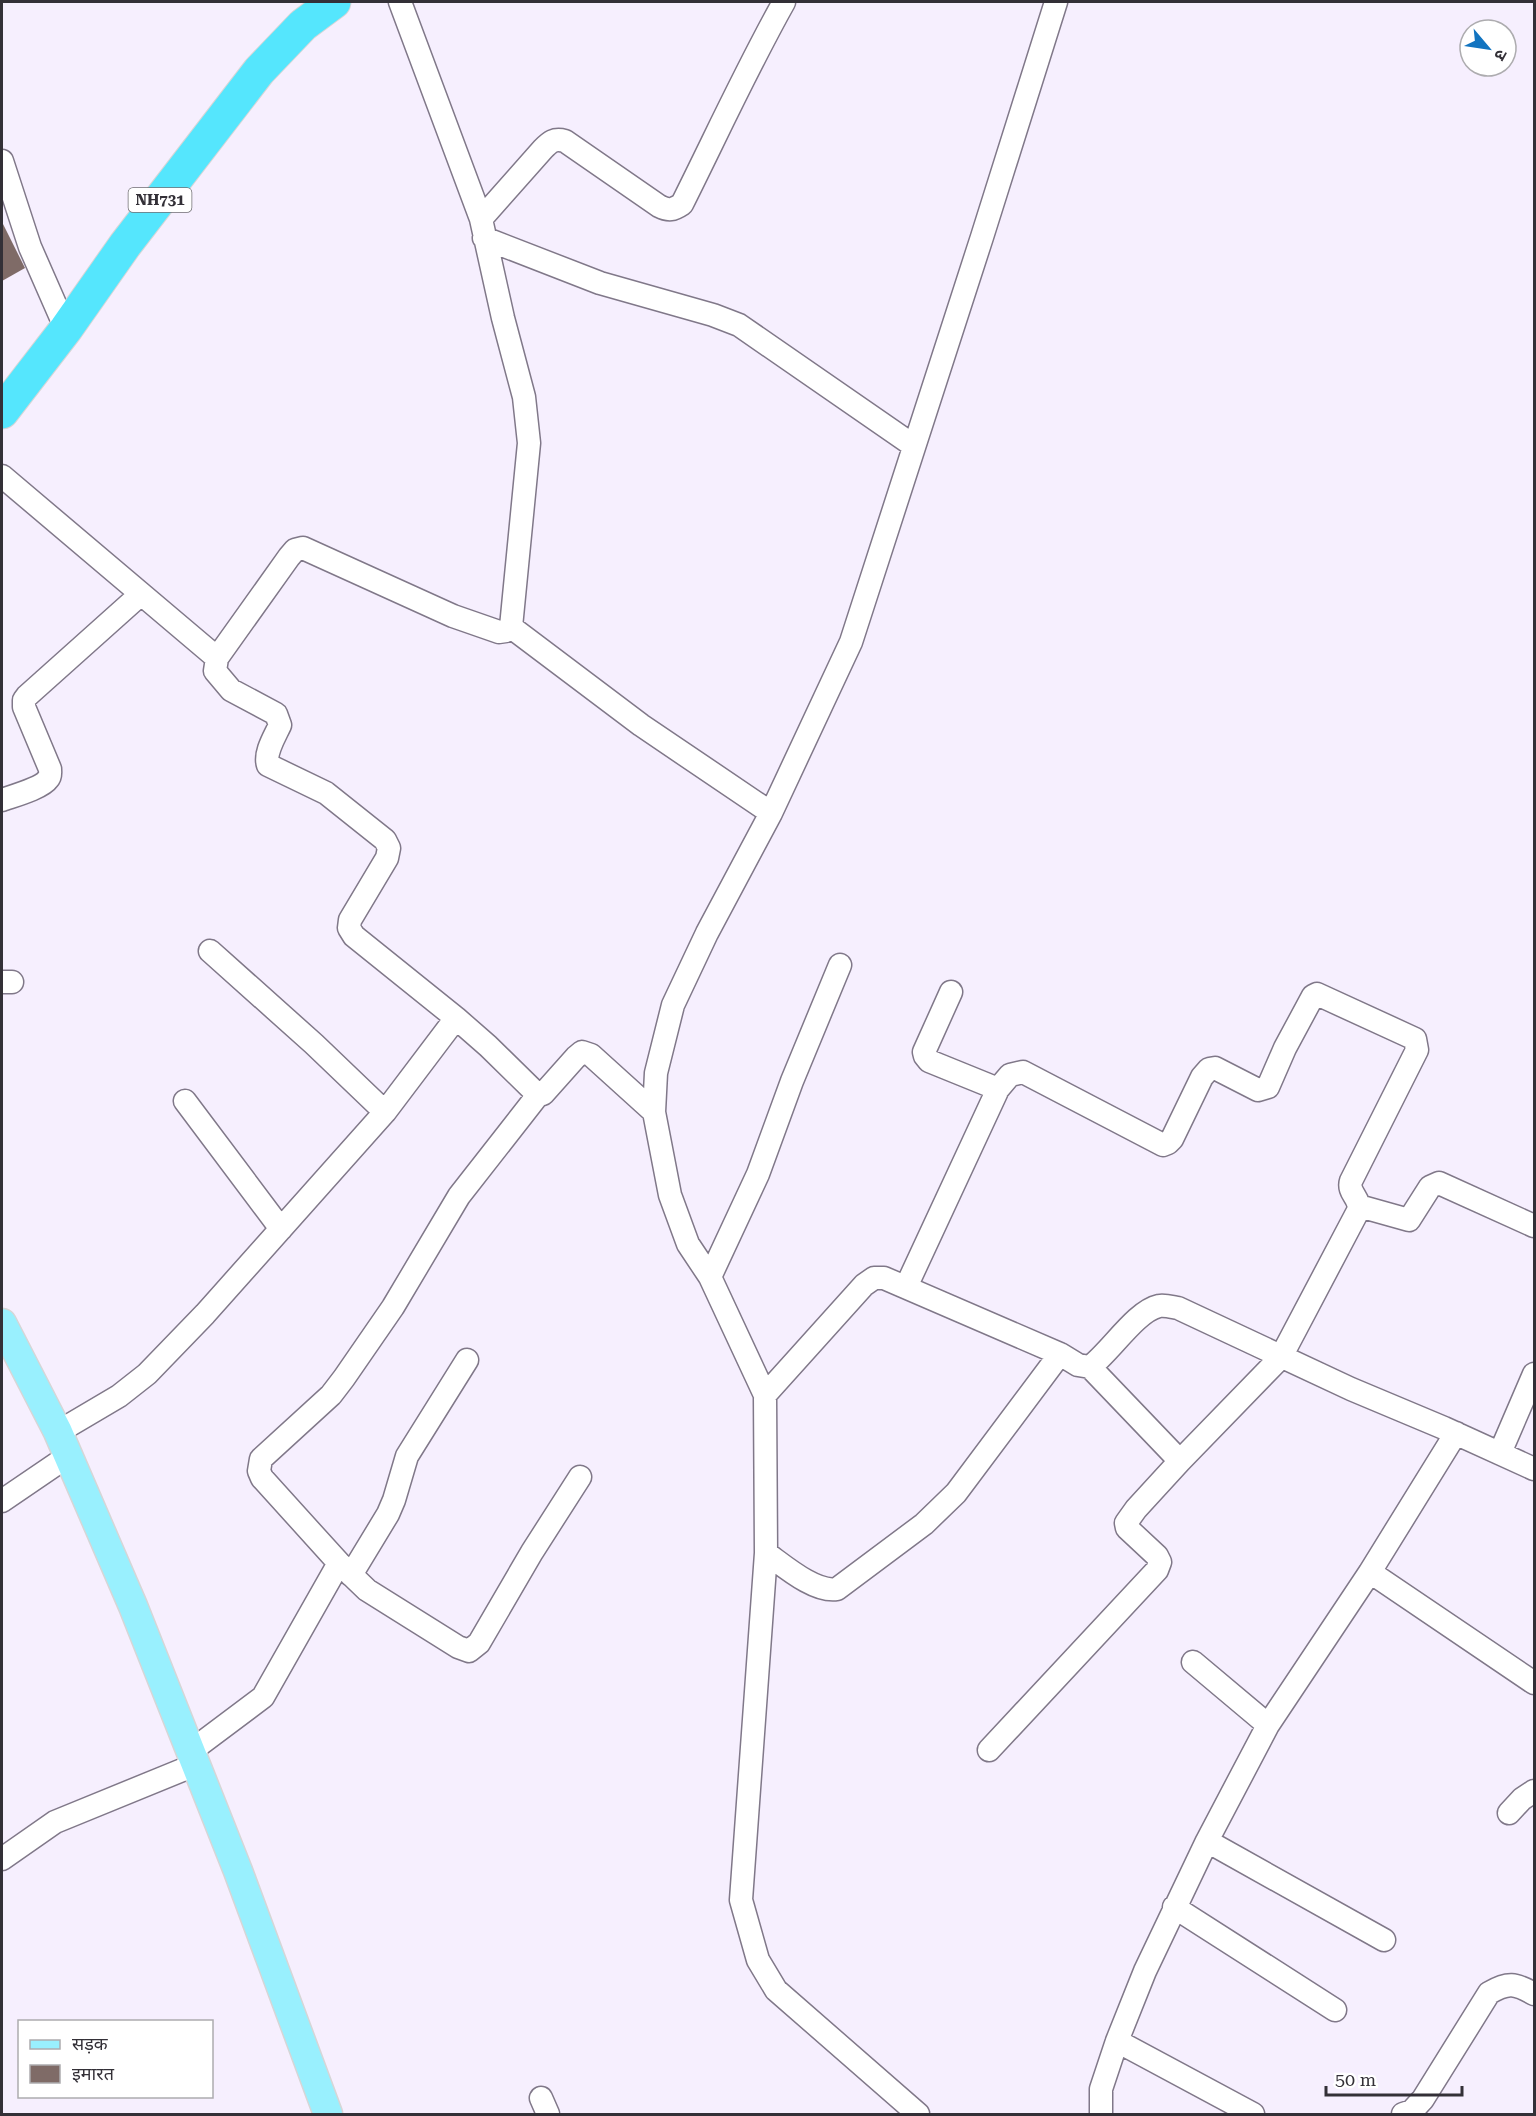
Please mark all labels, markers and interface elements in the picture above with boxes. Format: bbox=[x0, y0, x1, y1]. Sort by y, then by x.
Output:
north arrow bbox=[1458, 18, 1518, 78]
text: उ bbox=[1490, 46, 1511, 64]
road number: NH731 bbox=[128, 188, 192, 212]
legend bbox=[18, 2020, 213, 2098]
text: सड़क bbox=[72, 2033, 109, 2054]
scale bar bbox=[1326, 2059, 1462, 2097]
text: इमारत bbox=[72, 2063, 115, 2084]
text: 50 m bbox=[1335, 2069, 1376, 2090]

